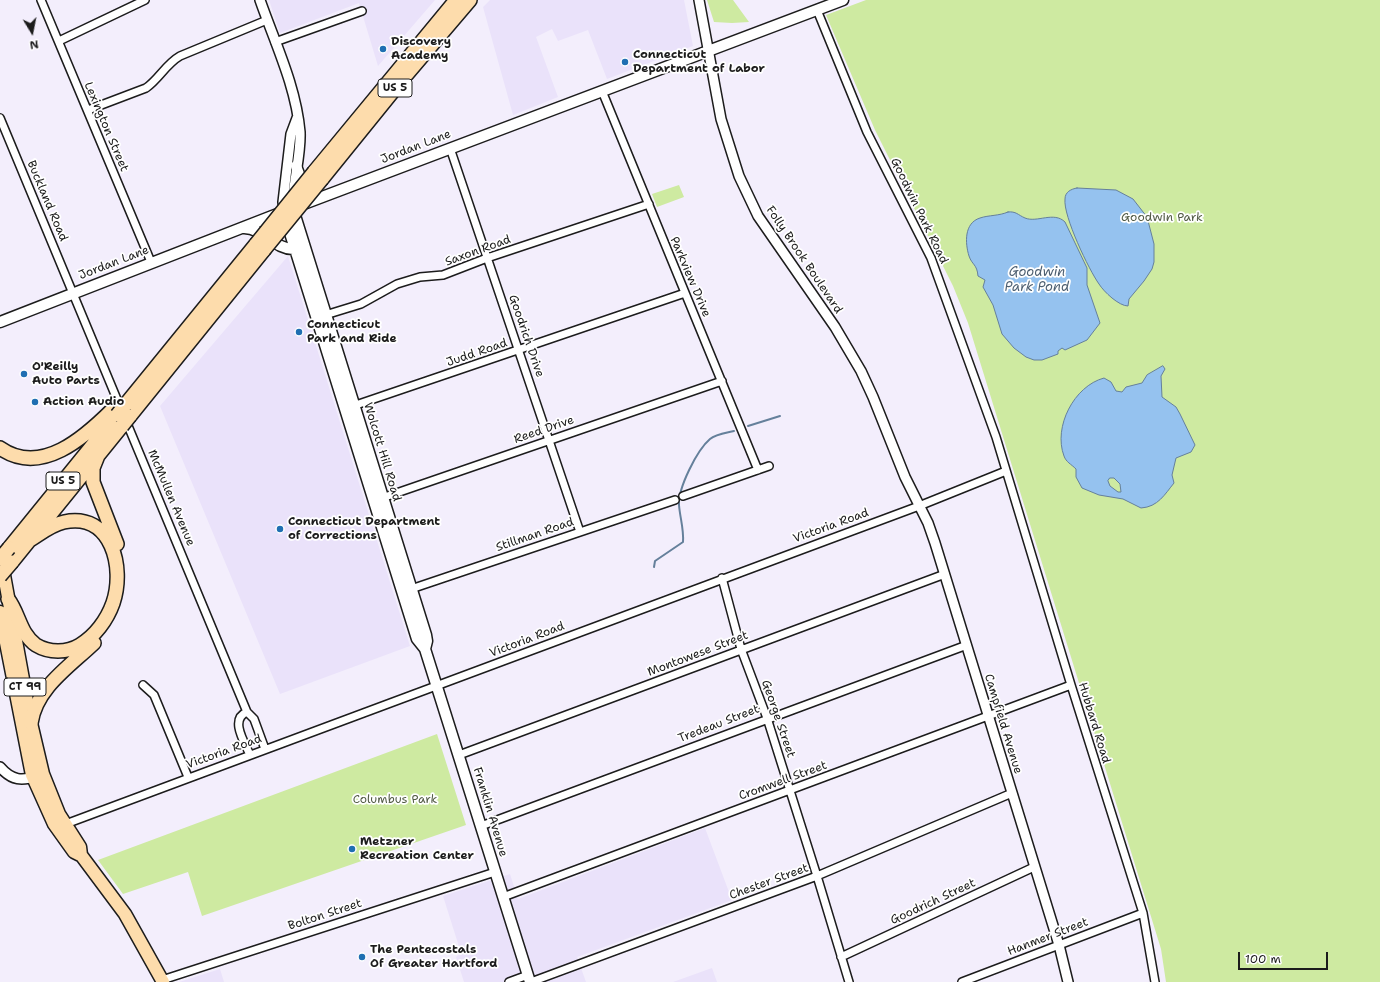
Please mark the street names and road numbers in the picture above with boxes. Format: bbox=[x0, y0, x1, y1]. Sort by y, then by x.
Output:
road number: US 5 bbox=[378, 79, 412, 97]
street label: Lexington Street bbox=[81, 80, 131, 174]
street label: Jordan Lane bbox=[379, 127, 453, 167]
street label: Goodwin Park Road bbox=[887, 156, 951, 266]
street label: Buckland Road bbox=[23, 158, 71, 244]
street label: Folly Brook Boulevard bbox=[763, 204, 845, 316]
street label: Saxon Road bbox=[443, 232, 513, 270]
street label: Parkview Drive bbox=[667, 235, 713, 319]
street label: Jordan Lane bbox=[77, 243, 151, 283]
street label: Goodrich Drive bbox=[505, 293, 547, 379]
street label: Judd Road bbox=[445, 336, 509, 370]
street label: Wolcott Hill Road bbox=[360, 401, 404, 503]
street label: Reed Drive bbox=[512, 413, 576, 447]
street label: McMullen Avenue bbox=[144, 448, 198, 548]
road number: US 5 bbox=[46, 472, 80, 490]
street label: Victoria Road bbox=[791, 506, 871, 546]
street label: Stillman Road bbox=[494, 515, 576, 555]
street label: Victoria Road bbox=[487, 619, 567, 661]
street label: Montowese Street bbox=[646, 628, 750, 680]
street label: Campfield Avenue bbox=[981, 672, 1025, 776]
road number: CT 99 bbox=[4, 678, 46, 696]
street label: George Street bbox=[758, 678, 798, 760]
street label: Hubbard Road bbox=[1075, 681, 1113, 765]
street label: Tredeau Street bbox=[676, 702, 762, 746]
street label: Victoria Road bbox=[184, 732, 264, 772]
street label: Cromwell Street bbox=[737, 758, 829, 804]
street label: Franklin Avenue bbox=[470, 765, 510, 859]
street label: Chester Street bbox=[727, 861, 811, 903]
street label: Goodrich Street bbox=[888, 876, 978, 928]
street label: Bolton Street bbox=[286, 896, 364, 934]
street label: Hanmer Street bbox=[1006, 915, 1090, 959]

